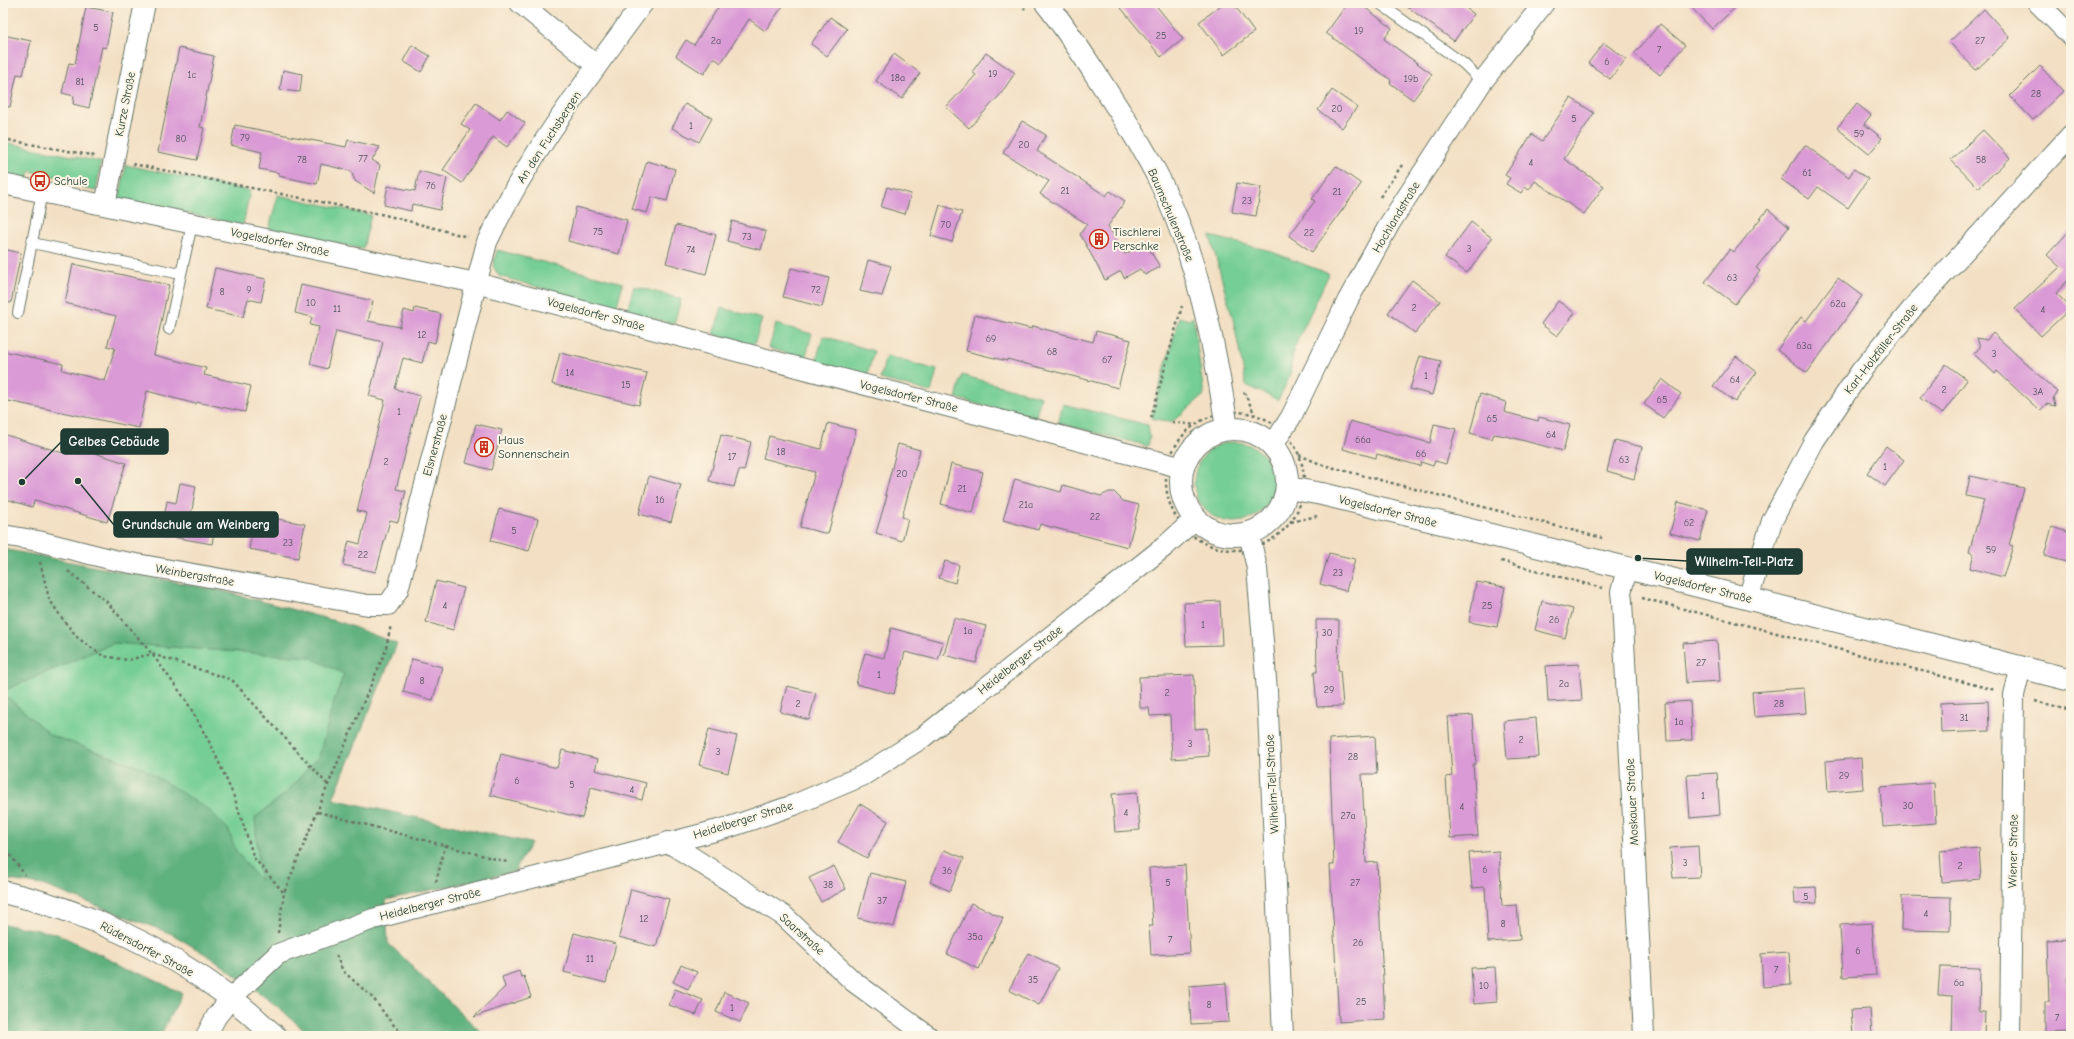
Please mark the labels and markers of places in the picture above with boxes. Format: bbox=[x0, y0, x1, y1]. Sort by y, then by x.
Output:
bus stop icon: Schule bbox=[29, 170, 51, 192]
place label: Schule bbox=[54, 174, 88, 188]
place label: Tischlerei Perschke bbox=[1113, 225, 1161, 253]
building icon: Tischlerei Perschke bbox=[1088, 228, 1110, 250]
callout: Gelbes Gebäude bbox=[61, 429, 168, 454]
place label: Haus Sonnenschein bbox=[498, 433, 569, 461]
building icon: Haus Sonnenschein bbox=[473, 436, 495, 458]
callout: Grundschule am Weinberg bbox=[114, 512, 278, 537]
callout: Wilhelm-Tell-Platz bbox=[1687, 549, 1802, 574]

